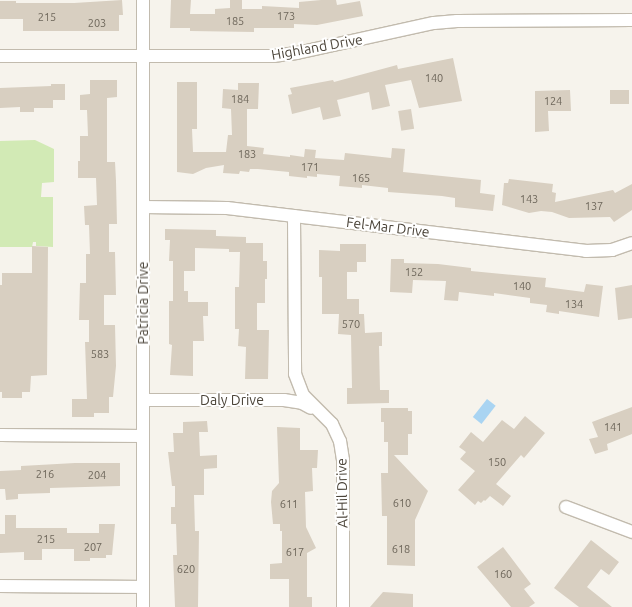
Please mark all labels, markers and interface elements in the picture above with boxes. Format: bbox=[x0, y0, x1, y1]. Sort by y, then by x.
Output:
house number: 173 bbox=[277, 9, 295, 23]
house number: 215 bbox=[38, 10, 56, 24]
house number: 185 bbox=[226, 14, 244, 28]
house number: 203 bbox=[88, 16, 106, 30]
street label: Highland Drive bbox=[270, 31, 364, 63]
house number: 140 bbox=[425, 71, 443, 85]
house number: 184 bbox=[231, 92, 249, 106]
house number: 124 bbox=[544, 94, 562, 108]
house number: 183 bbox=[238, 147, 256, 161]
house number: 171 bbox=[301, 160, 319, 174]
house number: 165 bbox=[352, 171, 370, 185]
house number: 143 bbox=[520, 192, 538, 206]
house number: 137 bbox=[585, 199, 603, 213]
street label: Fel-Mar Drive bbox=[345, 214, 431, 240]
street label: Patricia Drive bbox=[135, 261, 151, 345]
house number: 152 bbox=[405, 265, 423, 279]
house number: 140 bbox=[513, 279, 531, 293]
house number: 134 bbox=[565, 297, 583, 311]
house number: 570 bbox=[342, 317, 360, 331]
house number: 583 bbox=[91, 347, 109, 361]
street label: Daly Drive bbox=[200, 392, 264, 408]
house number: 141 bbox=[604, 420, 622, 434]
house number: 150 bbox=[488, 455, 506, 469]
street label: Al-Hil Drive bbox=[333, 458, 351, 528]
house number: 216 bbox=[36, 467, 54, 481]
house number: 204 bbox=[88, 468, 106, 482]
house number: 610 bbox=[393, 496, 411, 510]
house number: 611 bbox=[280, 497, 298, 511]
house number: 215 bbox=[37, 532, 55, 546]
house number: 207 bbox=[84, 540, 102, 554]
house number: 618 bbox=[392, 542, 410, 556]
house number: 617 bbox=[286, 545, 304, 559]
house number: 620 bbox=[177, 562, 195, 576]
house number: 160 bbox=[494, 567, 512, 581]

